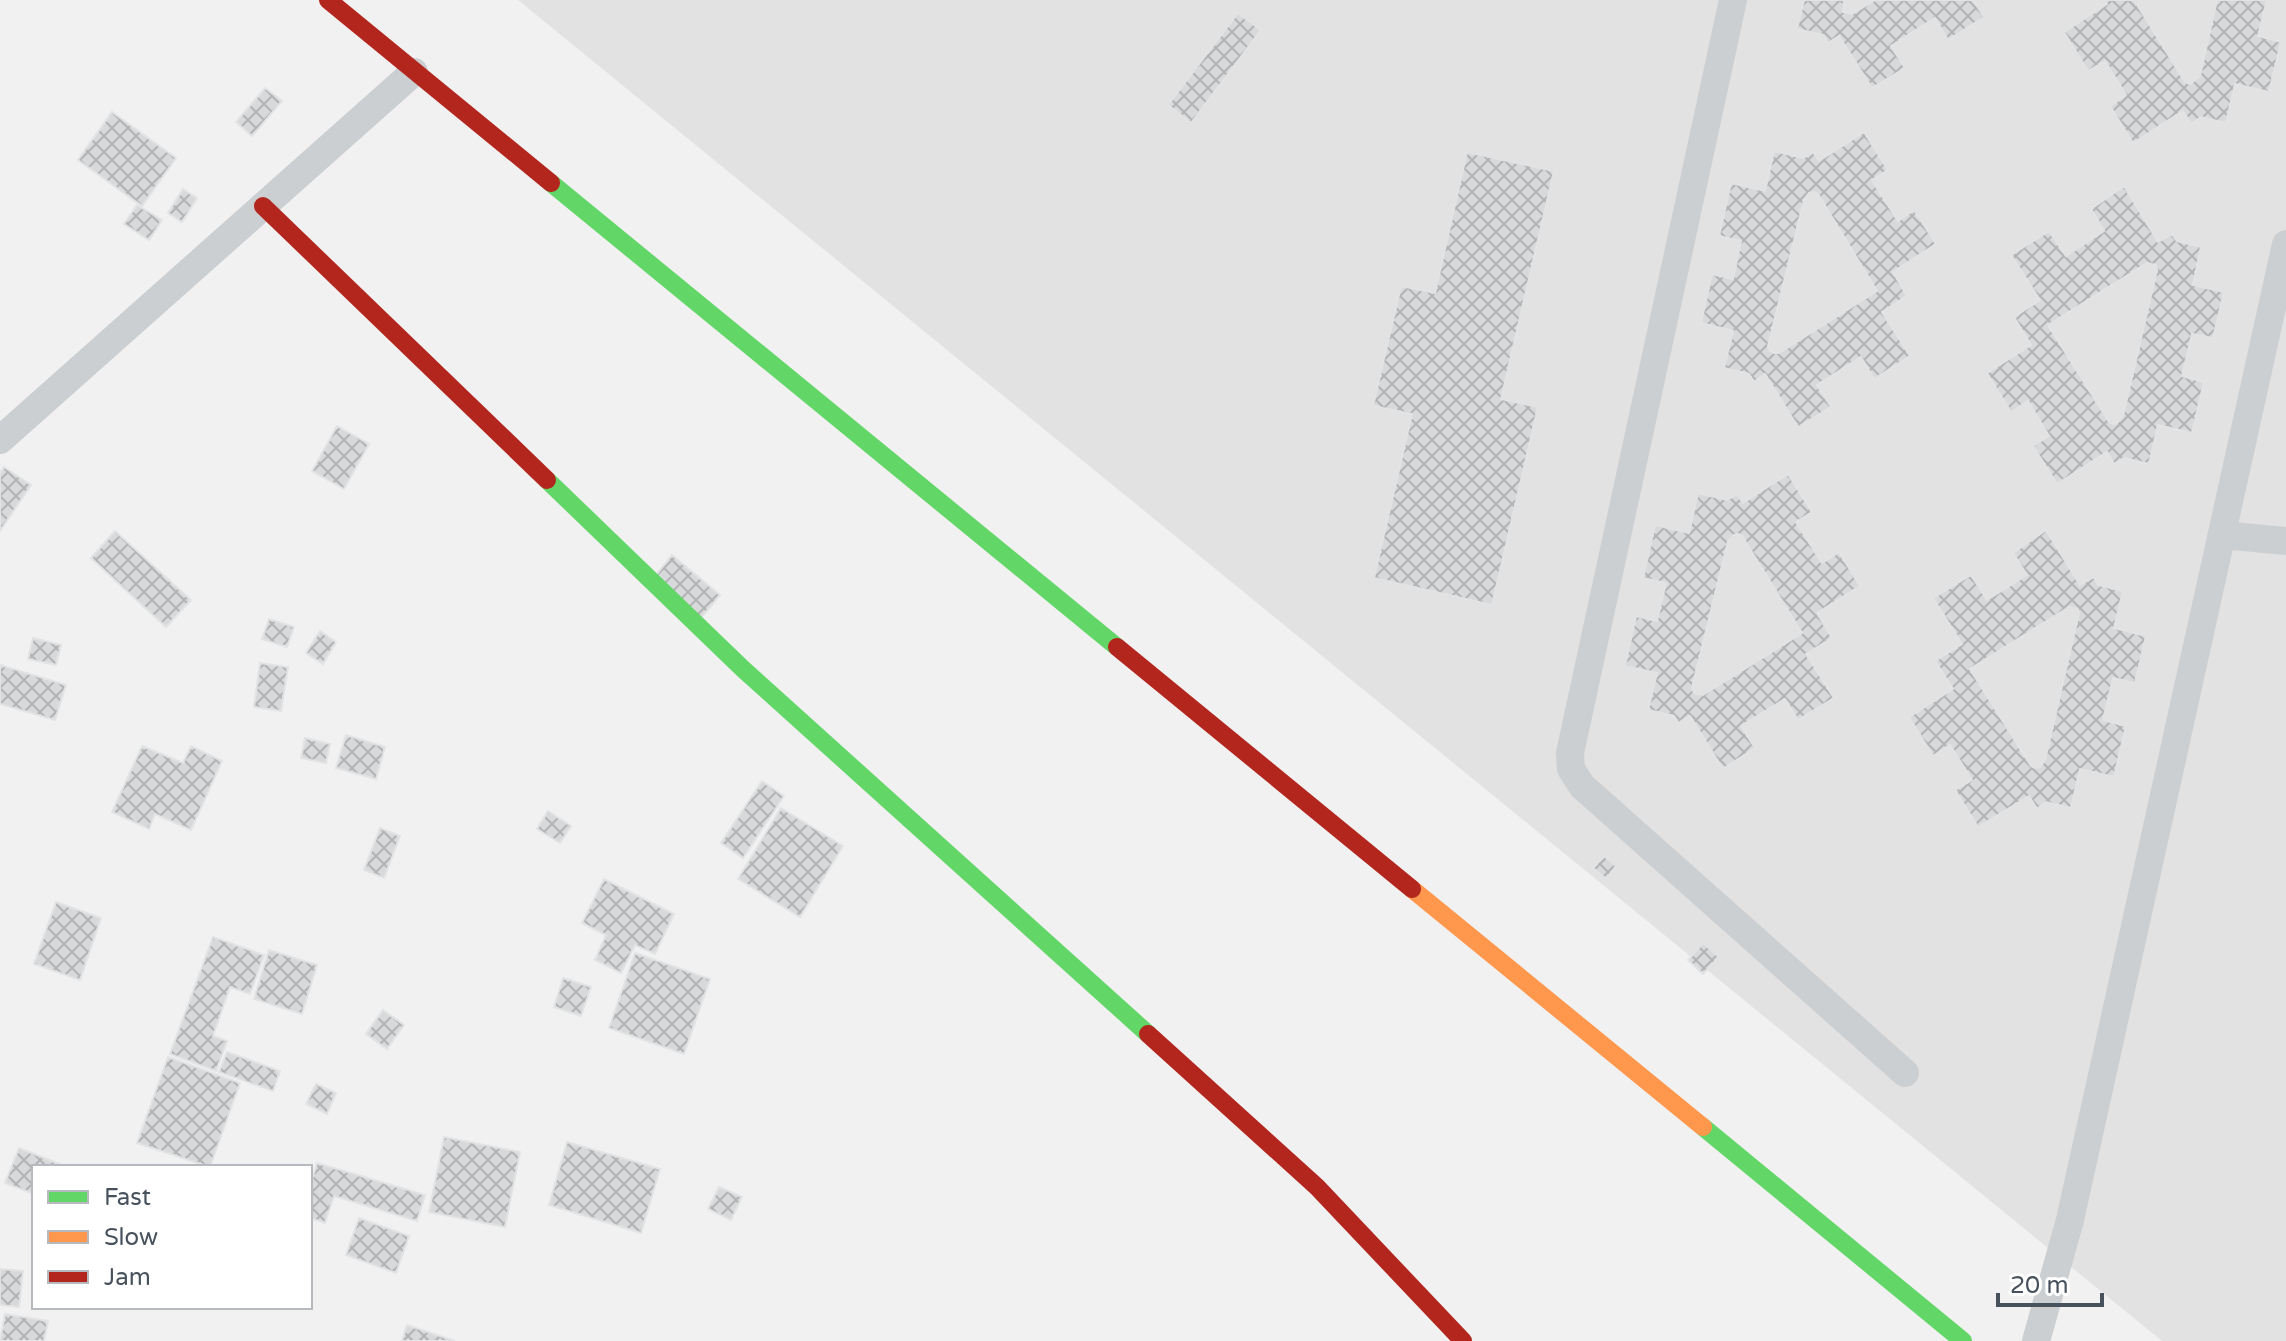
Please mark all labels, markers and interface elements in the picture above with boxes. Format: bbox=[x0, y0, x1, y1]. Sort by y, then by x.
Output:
legend bbox=[32, 1165, 312, 1309]
text: Fast bbox=[104, 1183, 151, 1212]
text: Slow bbox=[104, 1223, 158, 1252]
scale bar bbox=[1998, 1257, 2102, 1307]
text: Jam bbox=[104, 1263, 151, 1292]
text: 20 m bbox=[2010, 1271, 2068, 1300]

